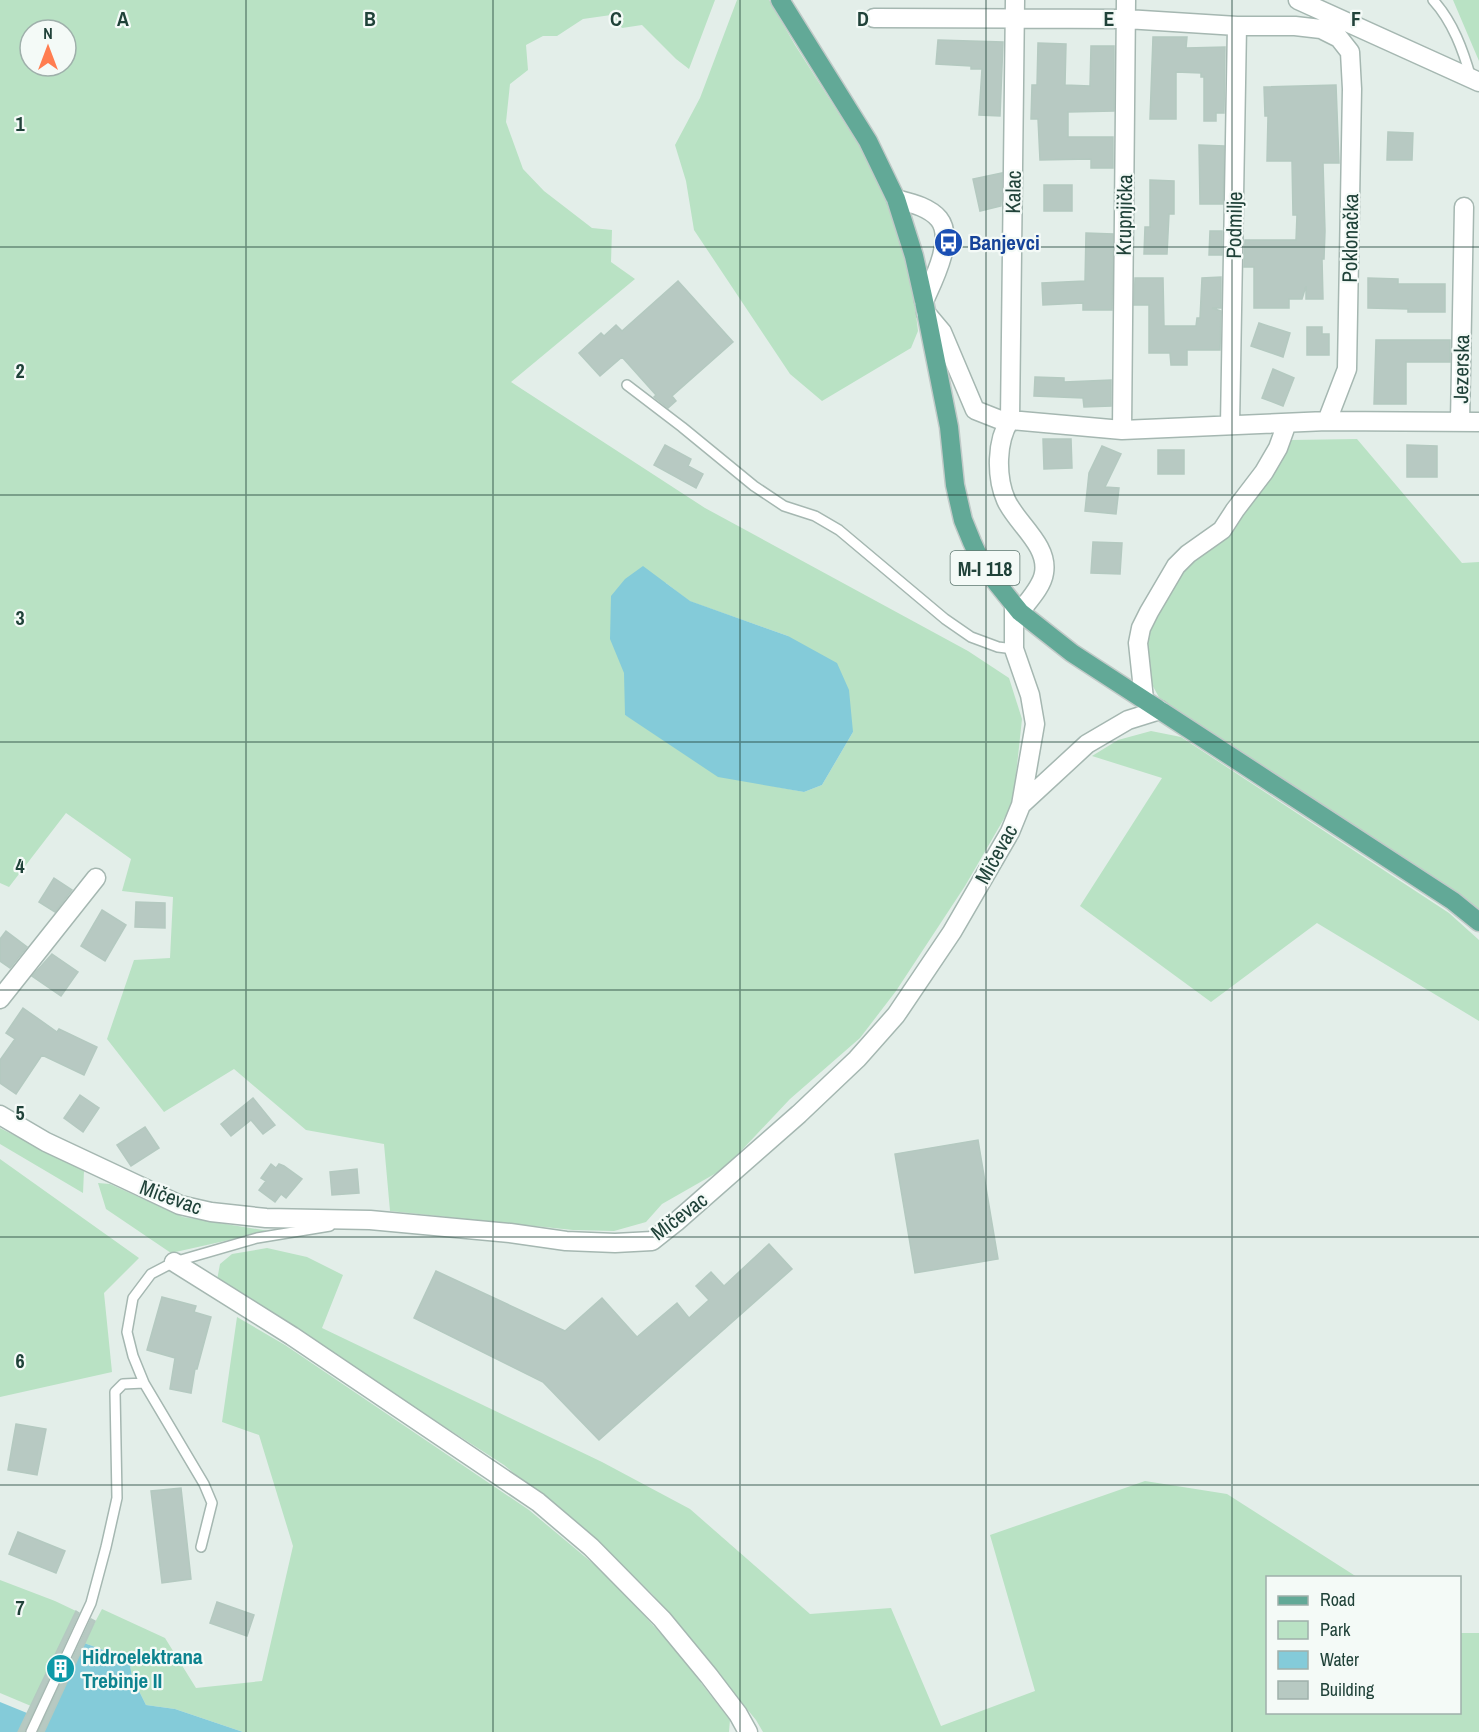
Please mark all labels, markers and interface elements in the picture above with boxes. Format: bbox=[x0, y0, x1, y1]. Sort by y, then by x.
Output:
text: A bbox=[117, 5, 129, 32]
text: B bbox=[364, 5, 376, 32]
text: C bbox=[610, 5, 622, 32]
text: D bbox=[857, 5, 869, 32]
text: E bbox=[1104, 5, 1115, 32]
text: F bbox=[1351, 5, 1361, 32]
north arrow bbox=[18, 18, 78, 78]
text: N bbox=[43, 22, 53, 44]
text: 1 bbox=[15, 110, 25, 137]
street label: Kalac bbox=[998, 170, 1028, 214]
street label: Krupnjička bbox=[1109, 174, 1139, 256]
street label: Podmilje bbox=[1219, 191, 1249, 259]
street label: Poklonačka bbox=[1335, 193, 1365, 283]
bus stop icon: Banjevci bbox=[932, 226, 964, 258]
place label: Banjevci bbox=[969, 228, 1040, 257]
street label: Jezerska bbox=[1446, 334, 1476, 404]
text: 2 bbox=[15, 357, 25, 384]
road number: M-I 118 bbox=[950, 551, 1020, 585]
text: 3 bbox=[15, 604, 25, 631]
street label: Mičevac bbox=[968, 819, 1024, 889]
text: 4 bbox=[15, 852, 25, 879]
text: 5 bbox=[15, 1099, 25, 1126]
street label: Mičevac bbox=[136, 1172, 206, 1222]
street label: Mičevac bbox=[645, 1185, 713, 1247]
text: 6 bbox=[15, 1347, 25, 1374]
legend bbox=[1266, 1576, 1461, 1714]
text: Road bbox=[1320, 1587, 1355, 1612]
text: 7 bbox=[15, 1594, 25, 1621]
text: Park bbox=[1320, 1617, 1351, 1642]
place label: Hidroelektrana Trebinje II bbox=[82, 1642, 203, 1695]
text: Water bbox=[1320, 1647, 1359, 1672]
building icon: Hidroelektrana Trebinje II bbox=[45, 1652, 77, 1684]
text: Building bbox=[1320, 1677, 1375, 1702]

